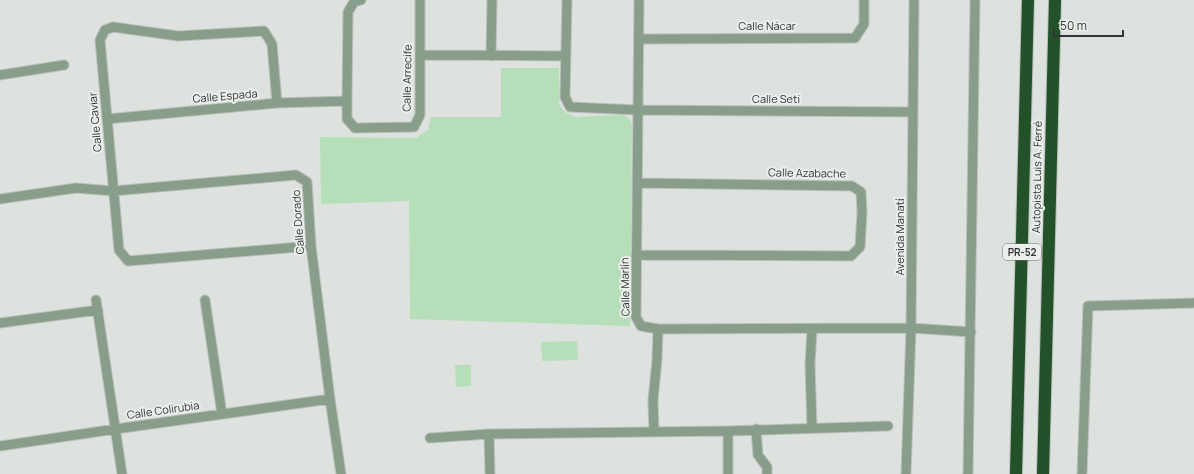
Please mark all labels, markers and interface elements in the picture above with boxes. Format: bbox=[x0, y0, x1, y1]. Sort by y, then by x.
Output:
scale bar bbox=[1054, 12, 1123, 38]
text: 50 m bbox=[1060, 17, 1087, 34]
street label: Calle Nácar bbox=[738, 18, 796, 33]
street label: Calle Arrecife bbox=[398, 44, 415, 112]
street label: Calle Espada bbox=[192, 85, 258, 106]
street label: Calle Seti bbox=[752, 91, 800, 106]
street label: Calle Caviar bbox=[84, 92, 105, 152]
street label: Autopista Luis A. Ferré bbox=[1028, 120, 1045, 233]
street label: Calle Azabache bbox=[768, 164, 847, 181]
street label: Calle Dorado bbox=[288, 189, 307, 255]
street label: Avenida Manatí bbox=[892, 198, 907, 276]
road number: PR-52 bbox=[1003, 244, 1041, 260]
street label: Calle Marlín bbox=[616, 258, 633, 317]
street label: Calle Colirubia bbox=[126, 397, 200, 422]

